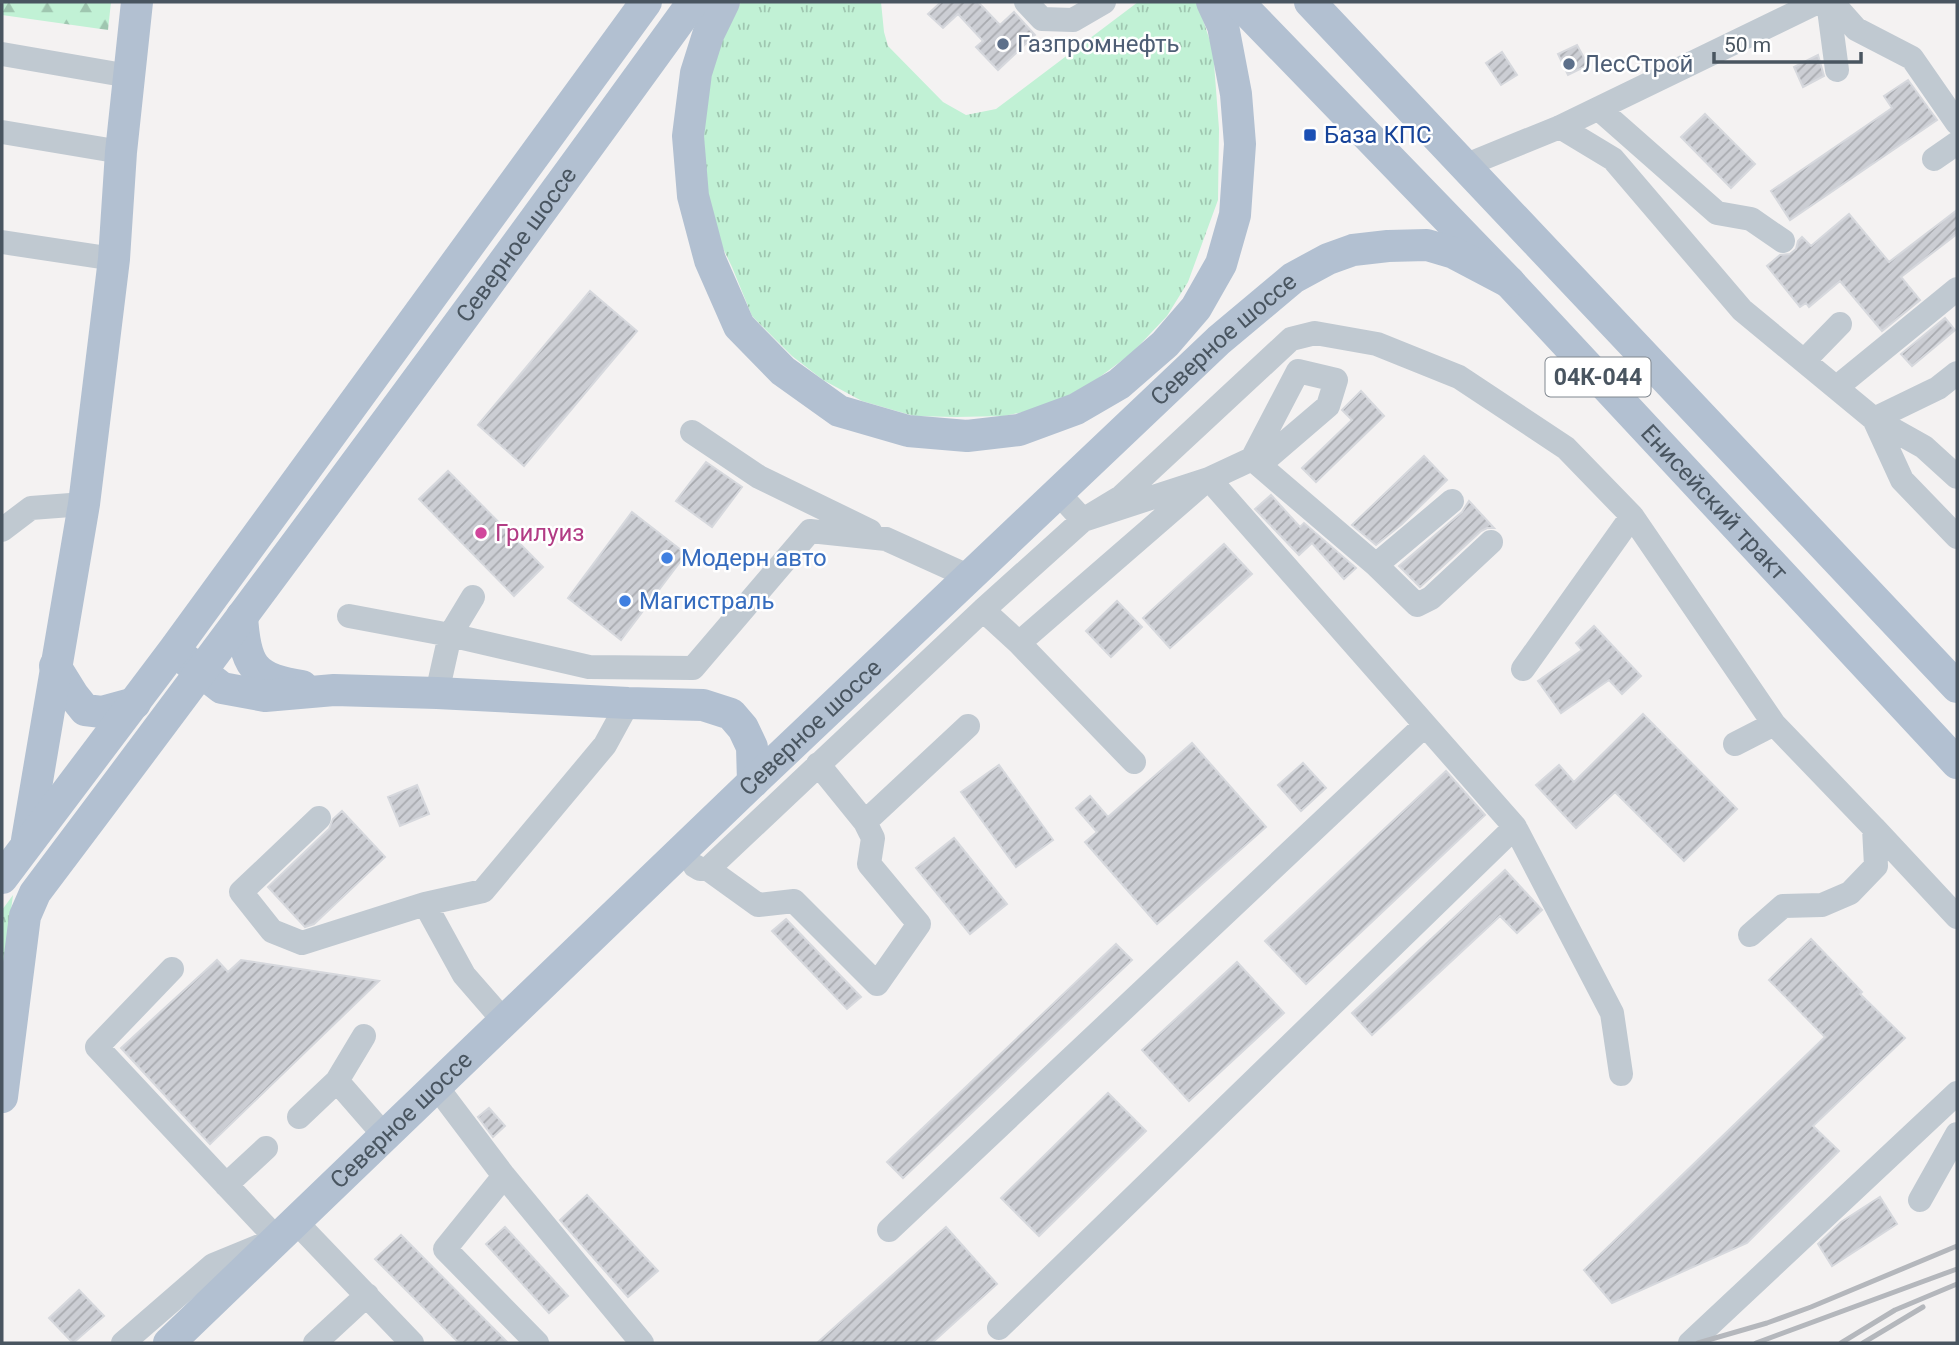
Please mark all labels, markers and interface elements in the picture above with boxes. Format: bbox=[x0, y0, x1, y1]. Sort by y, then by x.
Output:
scale bar bbox=[1714, 21, 1861, 65]
place label: Газпромнефть bbox=[1017, 30, 1180, 58]
text: 50 m bbox=[1724, 33, 1771, 57]
marker: Газпромнефть bbox=[995, 36, 1011, 52]
place label: ЛесСтрой bbox=[1583, 50, 1693, 78]
marker: ЛесСтрой bbox=[1561, 56, 1577, 72]
place label: База КПС bbox=[1324, 121, 1432, 149]
marker: База КПС bbox=[1302, 127, 1318, 143]
street label: Северное шоссе bbox=[450, 162, 582, 328]
street label: Северное шоссе bbox=[1145, 267, 1302, 411]
road number: 04К-044 bbox=[1546, 358, 1650, 396]
street label: Енисейский тракт bbox=[1635, 419, 1794, 586]
place label: Грилуиз bbox=[495, 519, 585, 547]
marker: Грилуиз bbox=[473, 525, 489, 541]
place label: Модерн авто bbox=[681, 544, 827, 572]
marker: Модерн авто bbox=[659, 550, 675, 566]
place label: Магистраль bbox=[639, 587, 774, 615]
marker: Магистраль bbox=[617, 593, 633, 609]
street label: Северное шоссе bbox=[734, 654, 887, 801]
street label: Северное шоссе bbox=[325, 1046, 478, 1194]

